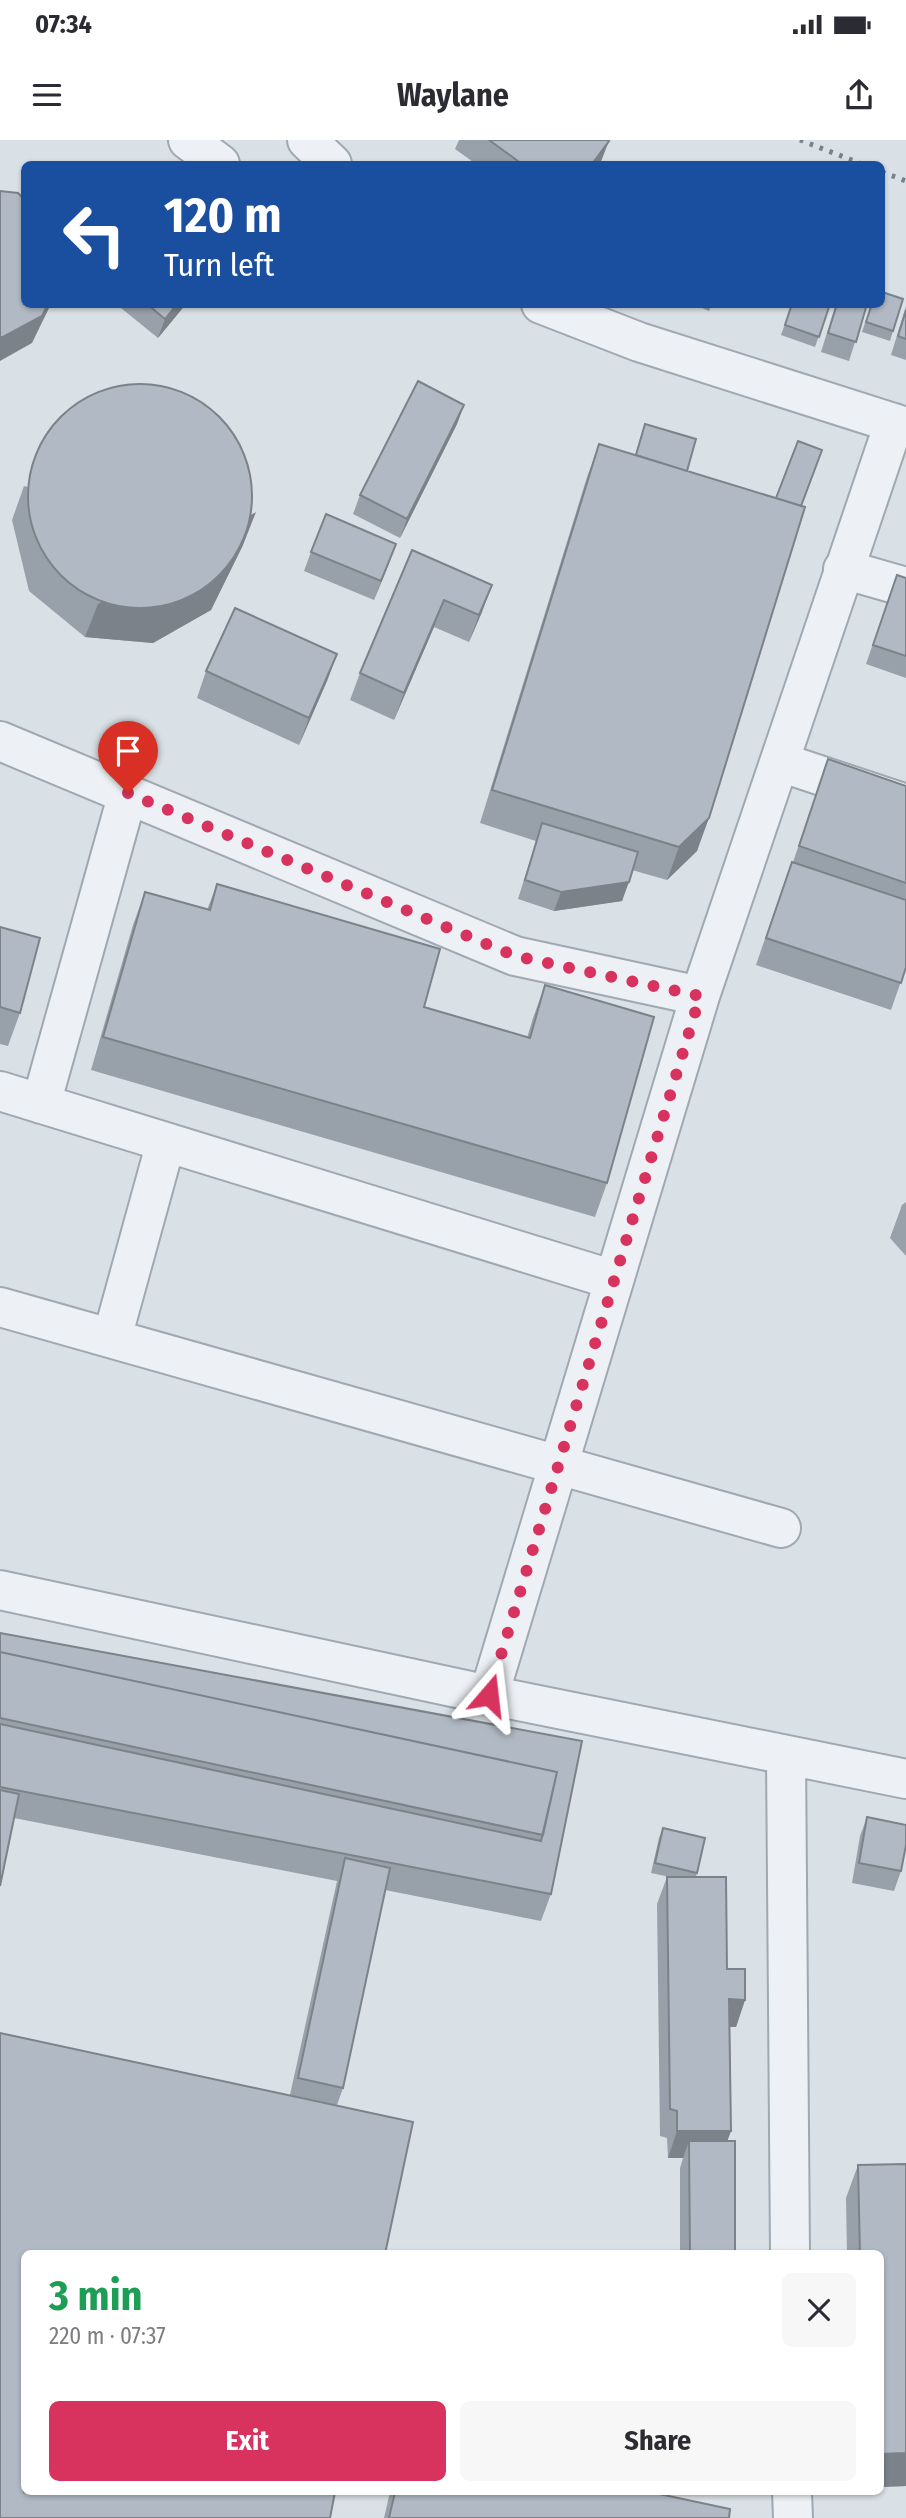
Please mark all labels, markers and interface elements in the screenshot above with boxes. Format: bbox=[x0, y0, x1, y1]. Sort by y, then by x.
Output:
text: 07:34 bbox=[35, 9, 92, 40]
icon: menu bbox=[28, 76, 66, 114]
text: Waylane bbox=[397, 76, 509, 114]
icon: share bbox=[840, 76, 878, 114]
text: 120 m bbox=[164, 186, 282, 245]
icon: left bbox=[49, 189, 140, 280]
text: Turn left bbox=[164, 246, 274, 284]
pin bbox=[98, 721, 158, 793]
icon: arrive bbox=[109, 732, 147, 770]
position arrow bbox=[452, 1658, 526, 1732]
text: 3 min bbox=[49, 2271, 143, 2321]
button: close bbox=[782, 2273, 856, 2347]
text: 220 m · 07:37 bbox=[49, 2322, 166, 2350]
button: Exit bbox=[49, 2401, 446, 2481]
button: Share bbox=[460, 2401, 856, 2481]

